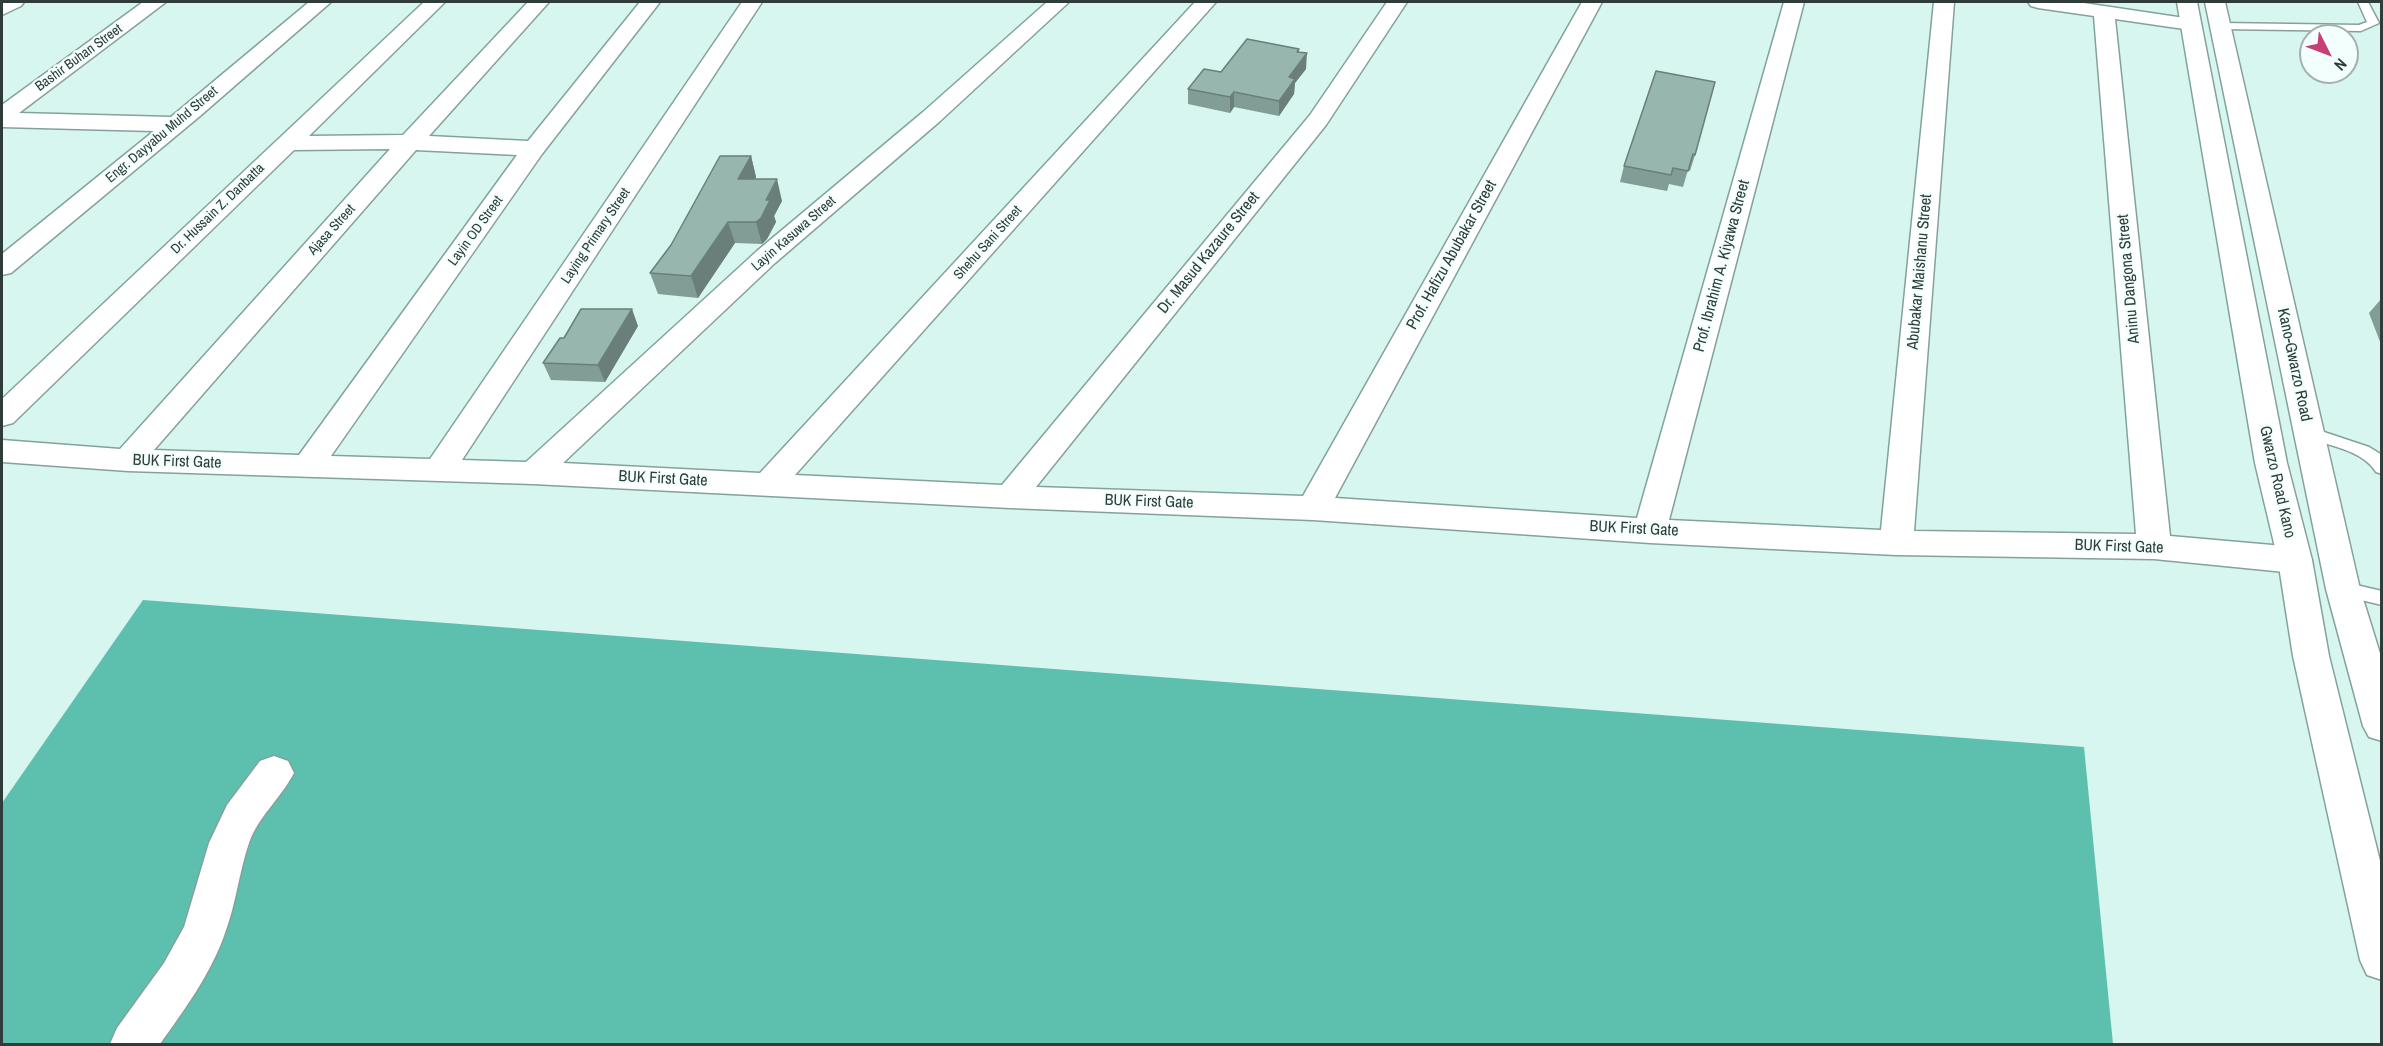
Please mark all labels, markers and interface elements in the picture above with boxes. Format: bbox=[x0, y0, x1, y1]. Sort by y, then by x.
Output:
street label: Bashir Buhan Street bbox=[32, 21, 126, 95]
north arrow bbox=[2299, 24, 2359, 84]
text: N bbox=[2330, 54, 2352, 76]
street label: Engr. Dayyabu Muhd Street bbox=[103, 83, 221, 187]
street label: Dr. Hussain Z. Danbatta bbox=[168, 160, 268, 258]
street label: Prof. Hafizu Abubakar Street bbox=[1403, 177, 1501, 333]
street label: Prof. Ibrahim A. Kiyawa Street bbox=[1690, 178, 1754, 354]
street label: Laying Primary Street bbox=[558, 185, 634, 287]
street label: Dr. Masud Kazaure Street bbox=[1154, 188, 1264, 318]
street label: Layin OD Street bbox=[445, 193, 507, 269]
street label: Layin Kasuwa Street bbox=[749, 193, 839, 275]
street label: Abubakar Maishanu Street bbox=[1904, 193, 1936, 351]
street label: Ajasa Street bbox=[305, 201, 359, 259]
street label: Shehu Sani Street bbox=[950, 203, 1026, 283]
street label: Aninu Dangona Street bbox=[2114, 213, 2144, 345]
street label: Kano-Gwarzo Road bbox=[2273, 307, 2315, 423]
street label: Gwarzo Road Kano bbox=[2255, 424, 2299, 540]
street label: BUK First Gate bbox=[132, 451, 222, 473]
street label: BUK First Gate bbox=[618, 467, 708, 491]
street label: BUK First Gate bbox=[1104, 491, 1194, 513]
street label: BUK First Gate bbox=[1589, 517, 1679, 541]
street label: BUK First Gate bbox=[2074, 536, 2164, 558]

